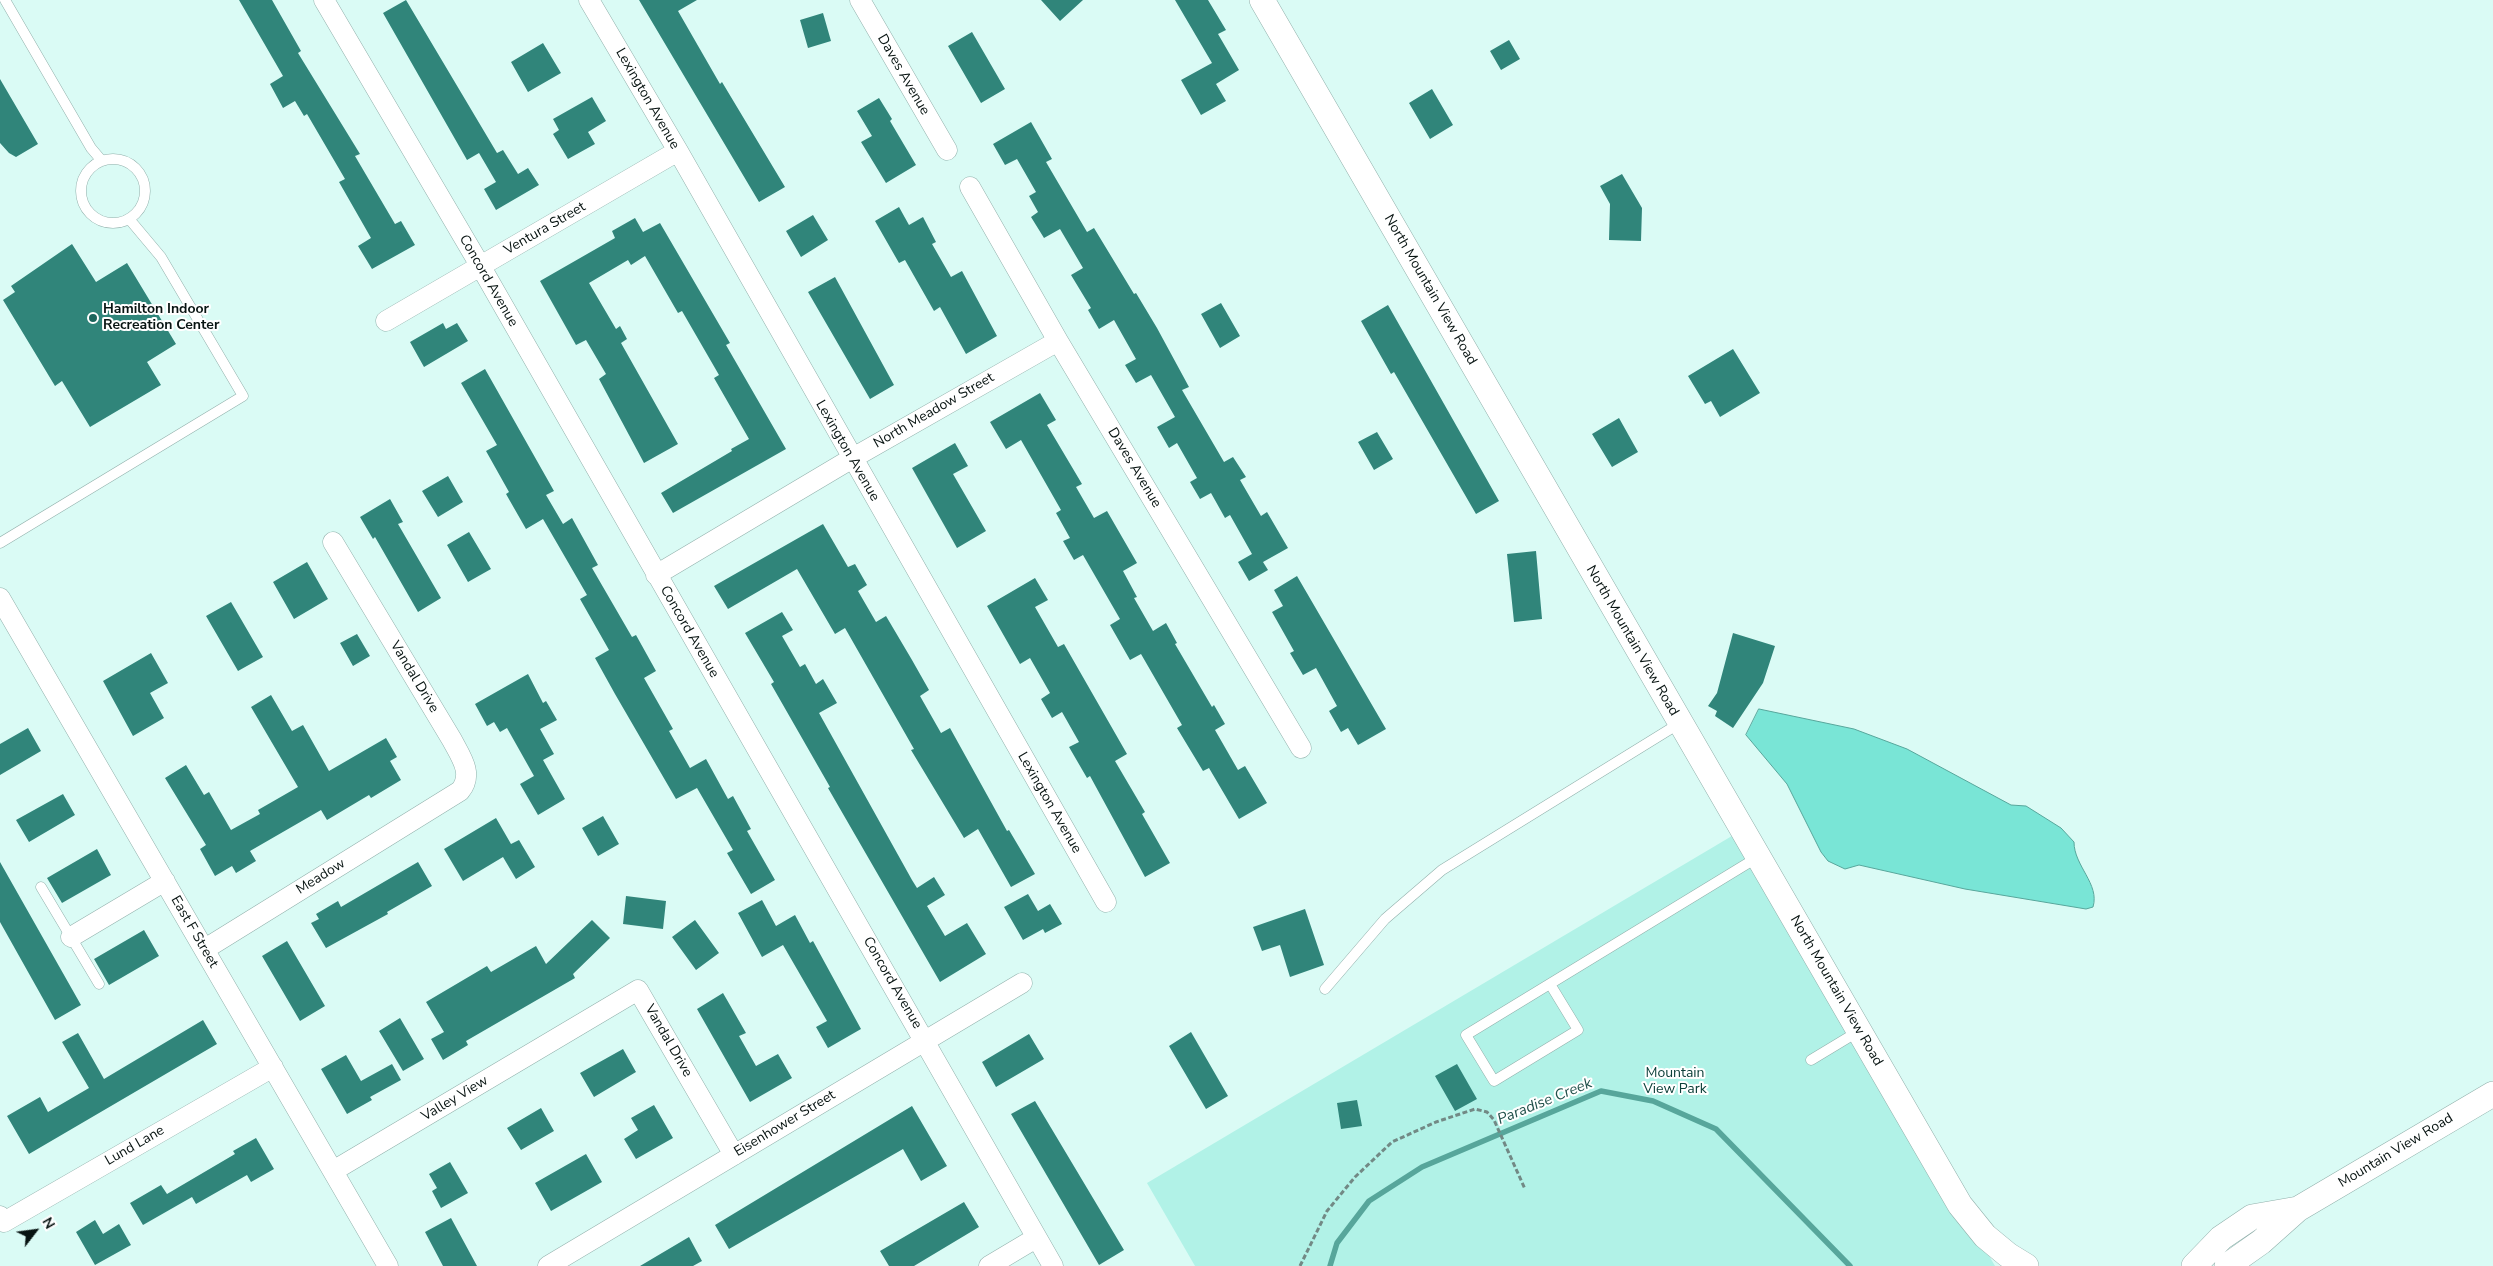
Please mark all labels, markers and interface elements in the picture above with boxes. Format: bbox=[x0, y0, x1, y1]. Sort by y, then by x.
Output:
street label: Daves Avenue bbox=[873, 32, 933, 118]
street label: Lexington Avenue bbox=[611, 46, 683, 152]
street label: Ventura Street bbox=[501, 199, 589, 259]
street label: North Mountain View Road bbox=[1380, 212, 1480, 368]
street label: Concord Avenue bbox=[455, 232, 521, 330]
place label: Hamilton Indoor Recreation Center bbox=[103, 302, 219, 334]
marker: Hamilton Indoor Recreation Center bbox=[87, 312, 99, 324]
street label: North Meadow Street bbox=[871, 370, 997, 452]
street label: Lexington Avenue bbox=[811, 398, 883, 504]
street label: Daves Avenue bbox=[1104, 425, 1164, 511]
street label: North Mountain View Road bbox=[1582, 563, 1682, 719]
street label: Concord Avenue bbox=[656, 583, 722, 681]
street label: Vandal Drive bbox=[386, 638, 442, 716]
street label: Lexington Avenue bbox=[1013, 750, 1085, 856]
street label: Meadow bbox=[293, 855, 349, 899]
street label: East F Street bbox=[167, 893, 221, 971]
street label: North Mountain View Road bbox=[1786, 913, 1886, 1069]
street label: Concord Avenue bbox=[859, 934, 925, 1032]
street label: Vandal Drive bbox=[641, 1002, 695, 1080]
park label: Mountain View Park bbox=[1643, 1066, 1707, 1098]
street label: Valley View bbox=[419, 1073, 491, 1125]
water label: Paradise Creek bbox=[1495, 1075, 1595, 1129]
street label: Eisenhower Street bbox=[731, 1087, 839, 1161]
street label: Mountain View Road bbox=[2336, 1110, 2456, 1192]
street label: Lund Lane bbox=[102, 1122, 168, 1170]
north arrow bbox=[10, 1206, 60, 1256]
text: N bbox=[38, 1214, 59, 1233]

